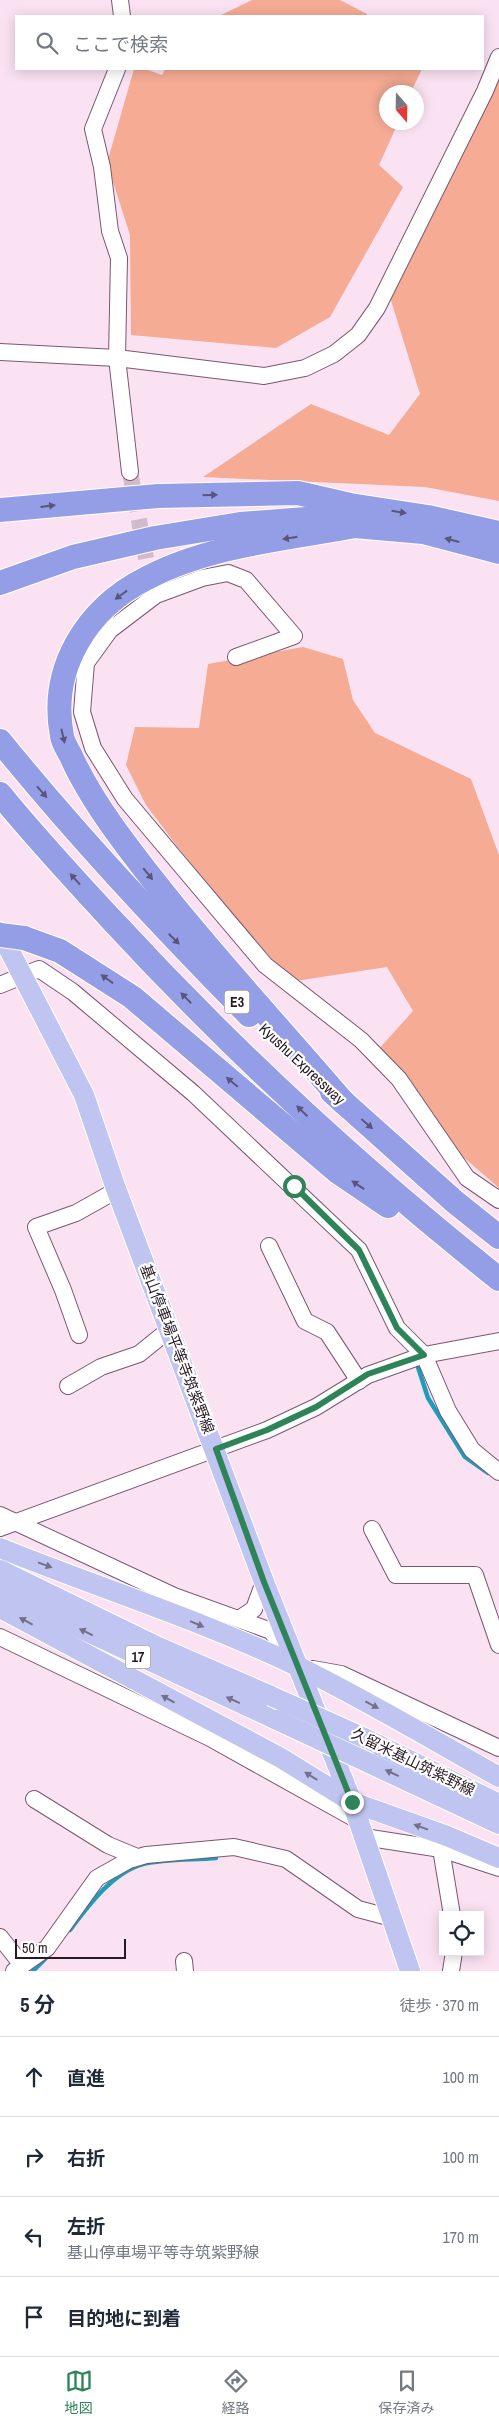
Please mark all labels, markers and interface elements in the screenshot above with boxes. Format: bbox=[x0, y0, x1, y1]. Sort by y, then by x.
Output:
search box bbox=[15, 15, 484, 70]
icon: search bbox=[33, 29, 61, 57]
text: ここで検索 bbox=[73, 31, 168, 57]
north arrow bbox=[379, 85, 424, 130]
one-way arrow bbox=[203, 491, 219, 499]
one-way arrow bbox=[41, 502, 57, 510]
one-way arrow bbox=[391, 508, 407, 516]
one-way arrow bbox=[281, 535, 297, 543]
one-way arrow bbox=[444, 535, 459, 543]
one-way arrow bbox=[114, 590, 127, 600]
one-way arrow bbox=[59, 728, 67, 744]
one-way arrow bbox=[36, 786, 47, 798]
one-way arrow bbox=[142, 867, 153, 880]
one-way arrow bbox=[69, 873, 80, 886]
one-way arrow bbox=[168, 933, 180, 945]
one-way arrow bbox=[100, 974, 113, 984]
road number: E3 bbox=[224, 990, 250, 1014]
one-way arrow bbox=[180, 992, 192, 1004]
street label: Kyushu Expressway bbox=[255, 1018, 351, 1110]
one-way arrow bbox=[227, 1076, 239, 1088]
one-way arrow bbox=[296, 1106, 308, 1118]
one-way arrow bbox=[360, 1118, 372, 1130]
route start bbox=[283, 1175, 306, 1198]
one-way arrow bbox=[351, 1180, 364, 1190]
street label: 基山停車場平等寺筑紫野線 bbox=[135, 1261, 220, 1437]
one-way arrow bbox=[38, 1562, 53, 1569]
one-way arrow bbox=[18, 1617, 33, 1625]
one-way arrow bbox=[190, 1621, 204, 1629]
one-way arrow bbox=[79, 1628, 93, 1636]
road number: 17 bbox=[126, 1645, 150, 1668]
one-way arrow bbox=[161, 1695, 175, 1703]
one-way arrow bbox=[226, 1696, 240, 1704]
one-way arrow bbox=[365, 1701, 379, 1710]
street label: 久留米基山筑紫野線 bbox=[348, 1723, 478, 1801]
one-way arrow bbox=[384, 1769, 399, 1778]
one-way arrow bbox=[304, 1772, 317, 1781]
route end bbox=[341, 1791, 364, 1814]
one-way arrow bbox=[414, 1823, 429, 1830]
map controls bbox=[439, 1911, 484, 1956]
button: locate bbox=[439, 1911, 484, 1956]
scale bar bbox=[15, 1936, 126, 1959]
text: 50 m bbox=[22, 1939, 48, 1957]
text: 5 分 bbox=[20, 1990, 55, 2019]
text: 徒歩 · 370 m bbox=[400, 1994, 479, 2016]
icon: ahead bbox=[20, 2063, 48, 2091]
text: 直進 bbox=[67, 2065, 105, 2091]
text: 100 m bbox=[443, 2066, 479, 2088]
icon: right bbox=[20, 2143, 48, 2171]
text: 右折 bbox=[67, 2145, 105, 2171]
text: 100 m bbox=[443, 2146, 479, 2168]
text: 左折 bbox=[67, 2213, 105, 2239]
icon: left bbox=[20, 2223, 48, 2251]
text: 170 m bbox=[443, 2226, 479, 2248]
text: 基山停車場平等寺筑紫野線 bbox=[67, 2241, 259, 2263]
icon: arrive bbox=[20, 2303, 48, 2331]
text: 目的地に到着 bbox=[67, 2305, 181, 2331]
tab: 地図 bbox=[65, 2367, 93, 2417]
tab: 経路 bbox=[222, 2367, 250, 2417]
tab: 保存済み bbox=[379, 2367, 435, 2417]

